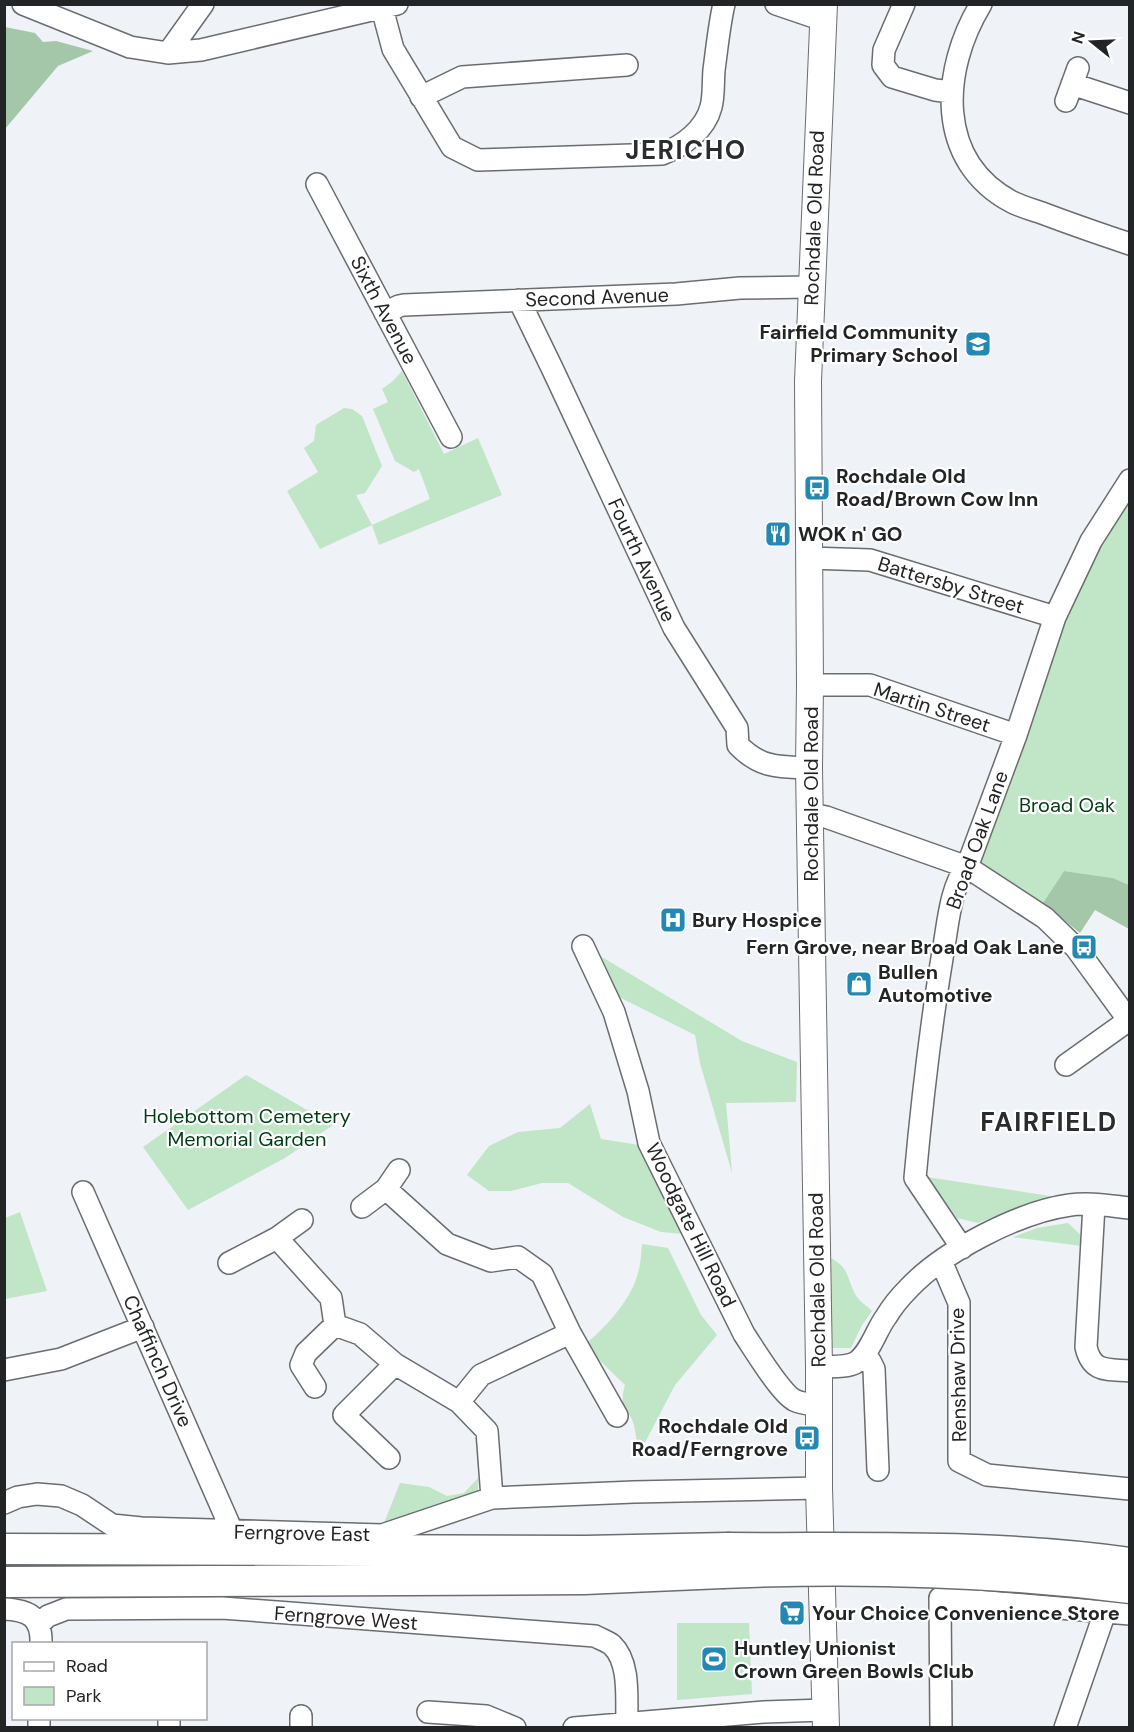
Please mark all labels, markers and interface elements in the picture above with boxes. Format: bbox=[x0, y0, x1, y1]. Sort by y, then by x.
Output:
north arrow bbox=[1062, 12, 1122, 72]
text: N bbox=[1066, 29, 1090, 46]
street label: Rochdale Old Road bbox=[798, 130, 830, 306]
district label: JERICHO bbox=[625, 133, 747, 167]
street label: Sixth Avenue bbox=[345, 251, 423, 369]
street label: Second Avenue bbox=[525, 282, 669, 312]
place label: Fairfield Community Primary School bbox=[760, 319, 958, 368]
school or university icon: Fairfield Community Primary School bbox=[963, 329, 993, 359]
place label: Rochdale Old Road/Brown Cow Inn bbox=[836, 463, 1038, 512]
bus stop icon: Rochdale Old Road/Brown Cow Inn bbox=[802, 473, 832, 503]
street label: Fourth Avenue bbox=[602, 494, 682, 626]
restaurant icon: WOK n' GO bbox=[763, 519, 793, 549]
place label: WOK n' GO bbox=[798, 521, 902, 547]
street label: Battersby Street bbox=[875, 550, 1027, 620]
street label: Martin Street bbox=[870, 676, 994, 738]
street label: Rochdale Old Road bbox=[798, 707, 824, 882]
street label: Broad Oak Lane bbox=[940, 767, 1014, 913]
park label: Broad Oak bbox=[1019, 792, 1115, 818]
hospital icon: Bury Hospice bbox=[658, 905, 688, 935]
place label: Bury Hospice bbox=[692, 907, 822, 933]
bus stop icon: Fern Grove, near Broad Oak Lane bbox=[1069, 932, 1099, 962]
place label: Fern Grove, near Broad Oak Lane bbox=[746, 934, 1064, 960]
place label: Bullen Automotive bbox=[878, 959, 993, 1008]
shop icon: Bullen Automotive bbox=[844, 969, 874, 999]
park label: Holebottom Cemetery Memorial Garden bbox=[143, 1103, 351, 1152]
district label: FAIRFIELD bbox=[980, 1105, 1118, 1139]
street label: Woodgate Hill Road bbox=[640, 1138, 742, 1312]
street label: Rochdale Old Road bbox=[802, 1192, 832, 1368]
street label: Chaffinch Drive bbox=[117, 1291, 199, 1431]
street label: Renshaw Drive bbox=[944, 1308, 972, 1442]
place label: Rochdale Old Road/Ferngrove bbox=[632, 1413, 788, 1462]
bus stop icon: Rochdale Old Road/Ferngrove bbox=[792, 1423, 822, 1453]
street label: Ferngrove East bbox=[234, 1519, 371, 1547]
supermarket icon: Your Choice Convenience Store bbox=[777, 1598, 807, 1628]
street label: Ferngrove West bbox=[273, 1600, 419, 1636]
place label: Your Choice Convenience Store bbox=[812, 1600, 1120, 1626]
place label: Huntley Unionist Crown Green Bowls Club bbox=[734, 1635, 974, 1684]
legend bbox=[12, 1642, 207, 1720]
sports icon: Huntley Unionist Crown Green Bowls Club bbox=[699, 1644, 729, 1674]
text: Road bbox=[66, 1654, 108, 1678]
text: Park bbox=[66, 1684, 102, 1708]

